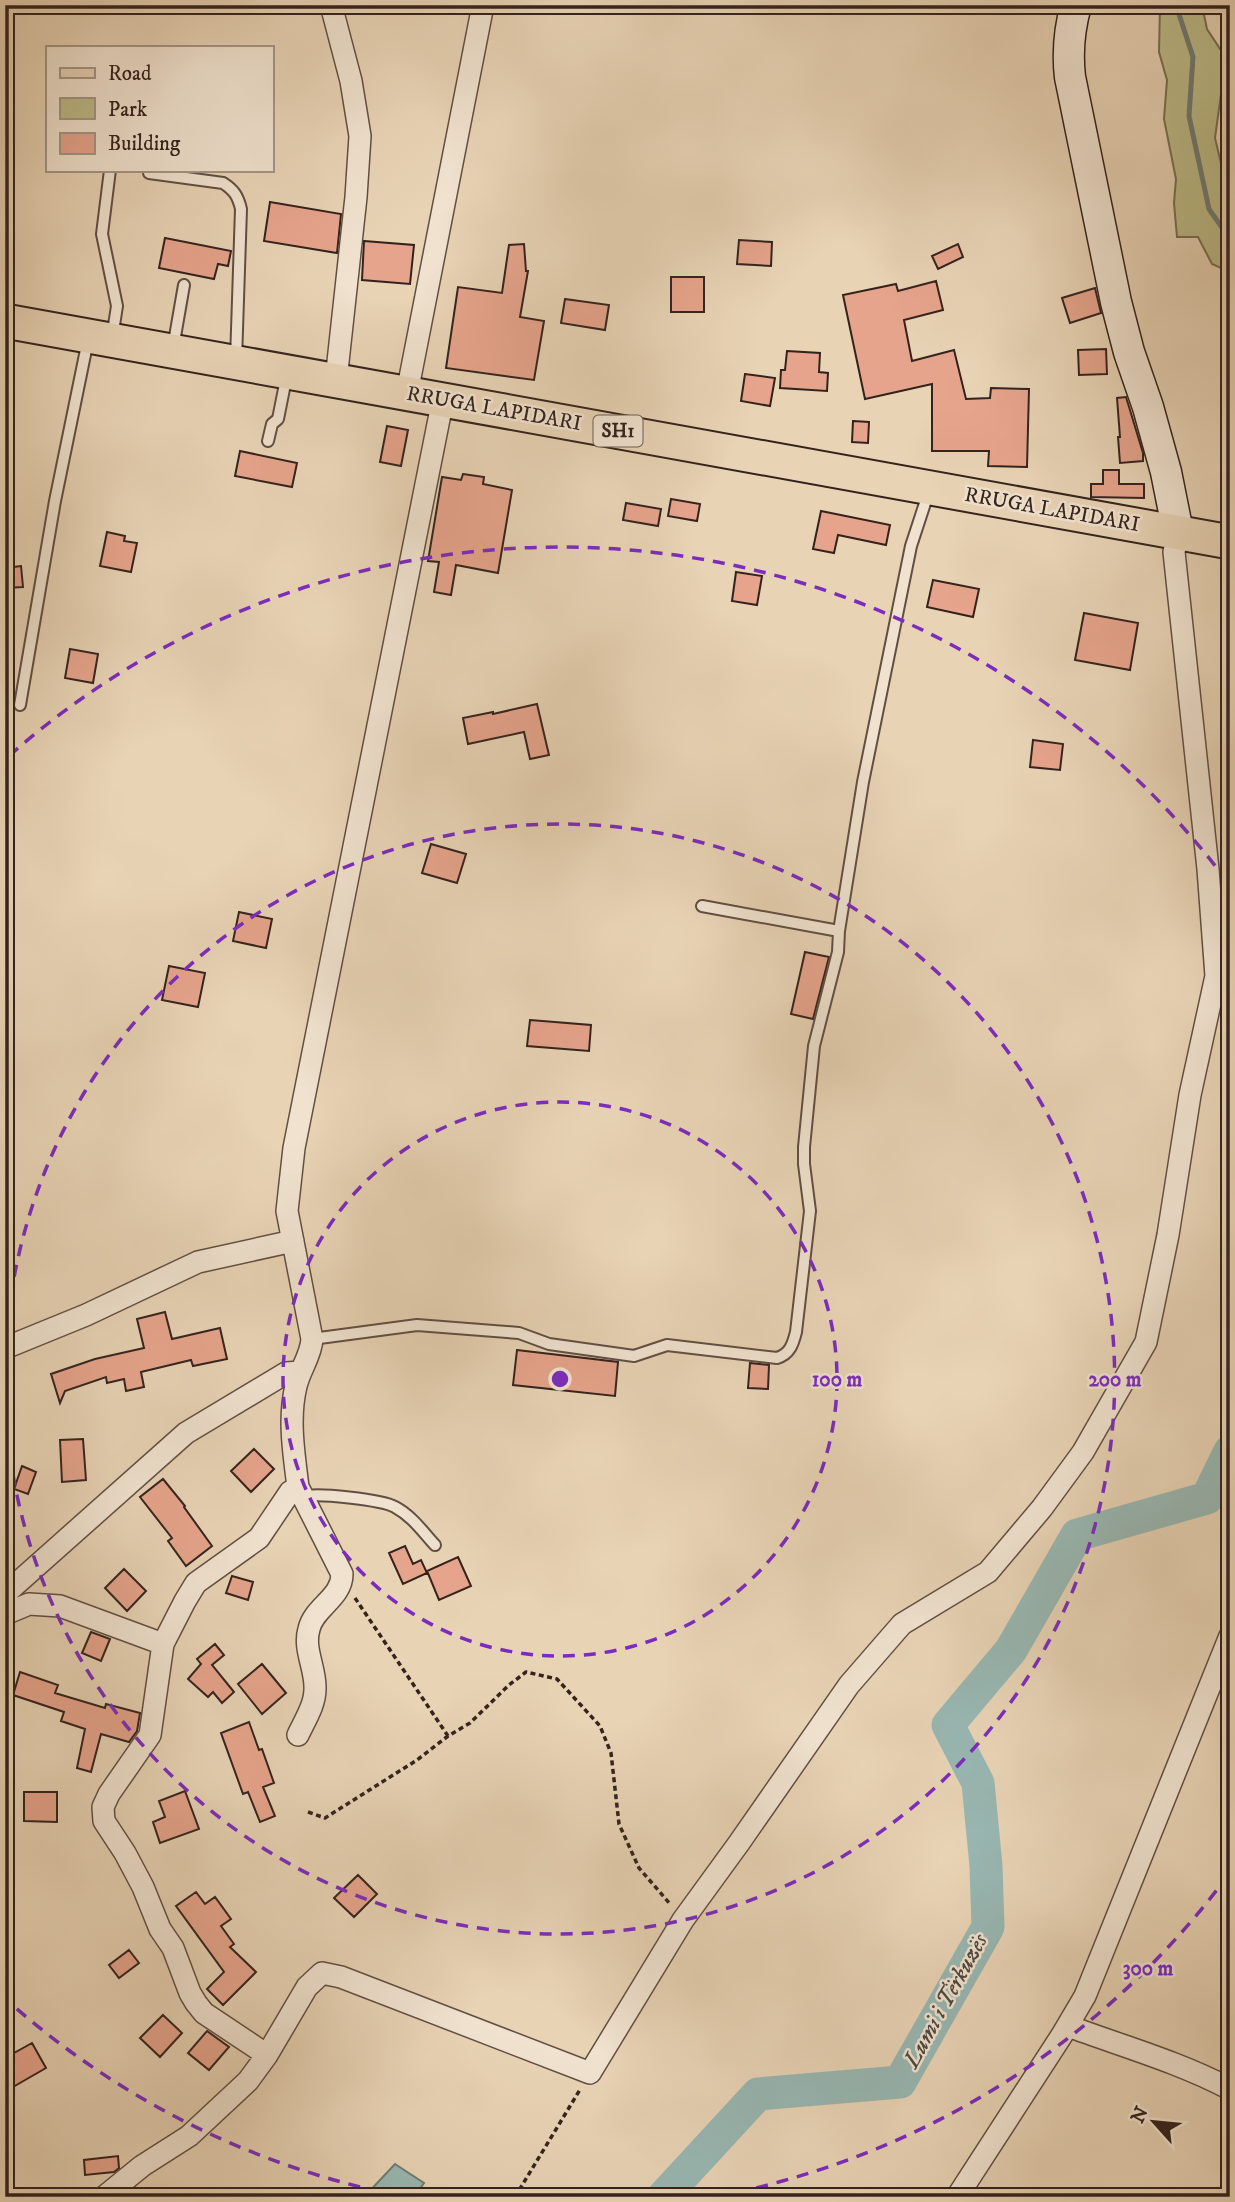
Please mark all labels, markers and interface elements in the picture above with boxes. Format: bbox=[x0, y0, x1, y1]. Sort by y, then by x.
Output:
legend bbox=[46, 46, 273, 172]
text: Road bbox=[108, 61, 152, 87]
text: Park bbox=[108, 97, 148, 123]
text: Building bbox=[108, 131, 181, 157]
street label: RRUGA LAPIDARI bbox=[404, 381, 584, 437]
road number: SH1 bbox=[594, 416, 642, 446]
street label: RRUGA LAPIDARI bbox=[962, 482, 1142, 538]
centre of rings bbox=[548, 1367, 572, 1391]
text: 100 m bbox=[812, 1367, 862, 1393]
text: 200 m bbox=[1088, 1367, 1142, 1393]
water label: Lumi i Tërkuzës bbox=[896, 1928, 995, 2075]
text: 300 m bbox=[1123, 1956, 1174, 1982]
north arrow bbox=[1120, 2086, 1190, 2156]
text: N bbox=[1126, 2102, 1154, 2127]

